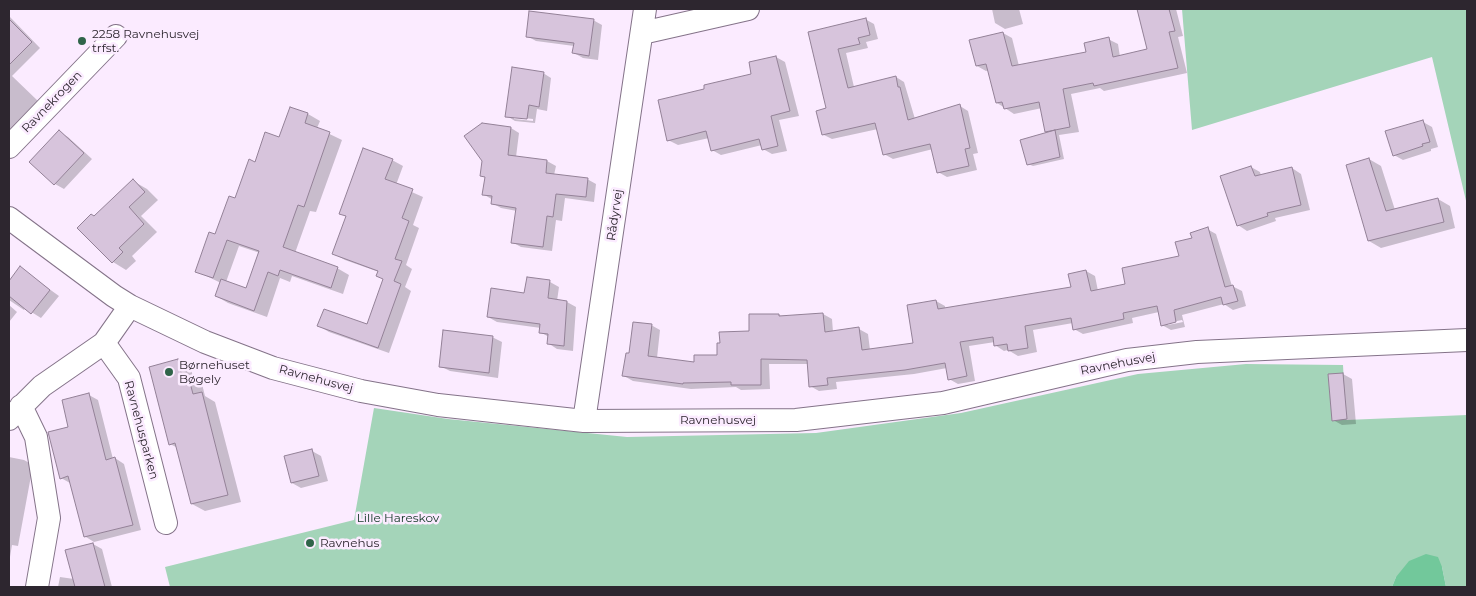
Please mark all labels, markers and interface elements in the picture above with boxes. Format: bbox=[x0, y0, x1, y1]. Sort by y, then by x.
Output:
place label: 2258 Ravnehusvej trfst. bbox=[92, 27, 199, 55]
marker: 2258 Ravnehusvej trfst. bbox=[76, 35, 88, 47]
street label: Ravnekrogen bbox=[19, 68, 85, 136]
street label: Rådyrvej bbox=[604, 188, 626, 242]
street label: Ravnehusvej bbox=[1079, 350, 1157, 378]
place label: Børnehuset Bøgely bbox=[179, 358, 250, 386]
street label: Ravnehusvej bbox=[277, 362, 355, 396]
marker: Børnehuset Bøgely bbox=[163, 366, 175, 378]
street label: Ravnehusparken bbox=[121, 379, 161, 481]
street label: Ravnehusvej bbox=[680, 413, 756, 427]
park label: Lille Hareskov bbox=[357, 511, 439, 525]
place label: Ravnehus bbox=[320, 536, 379, 550]
marker: Ravnehus bbox=[304, 537, 316, 549]

